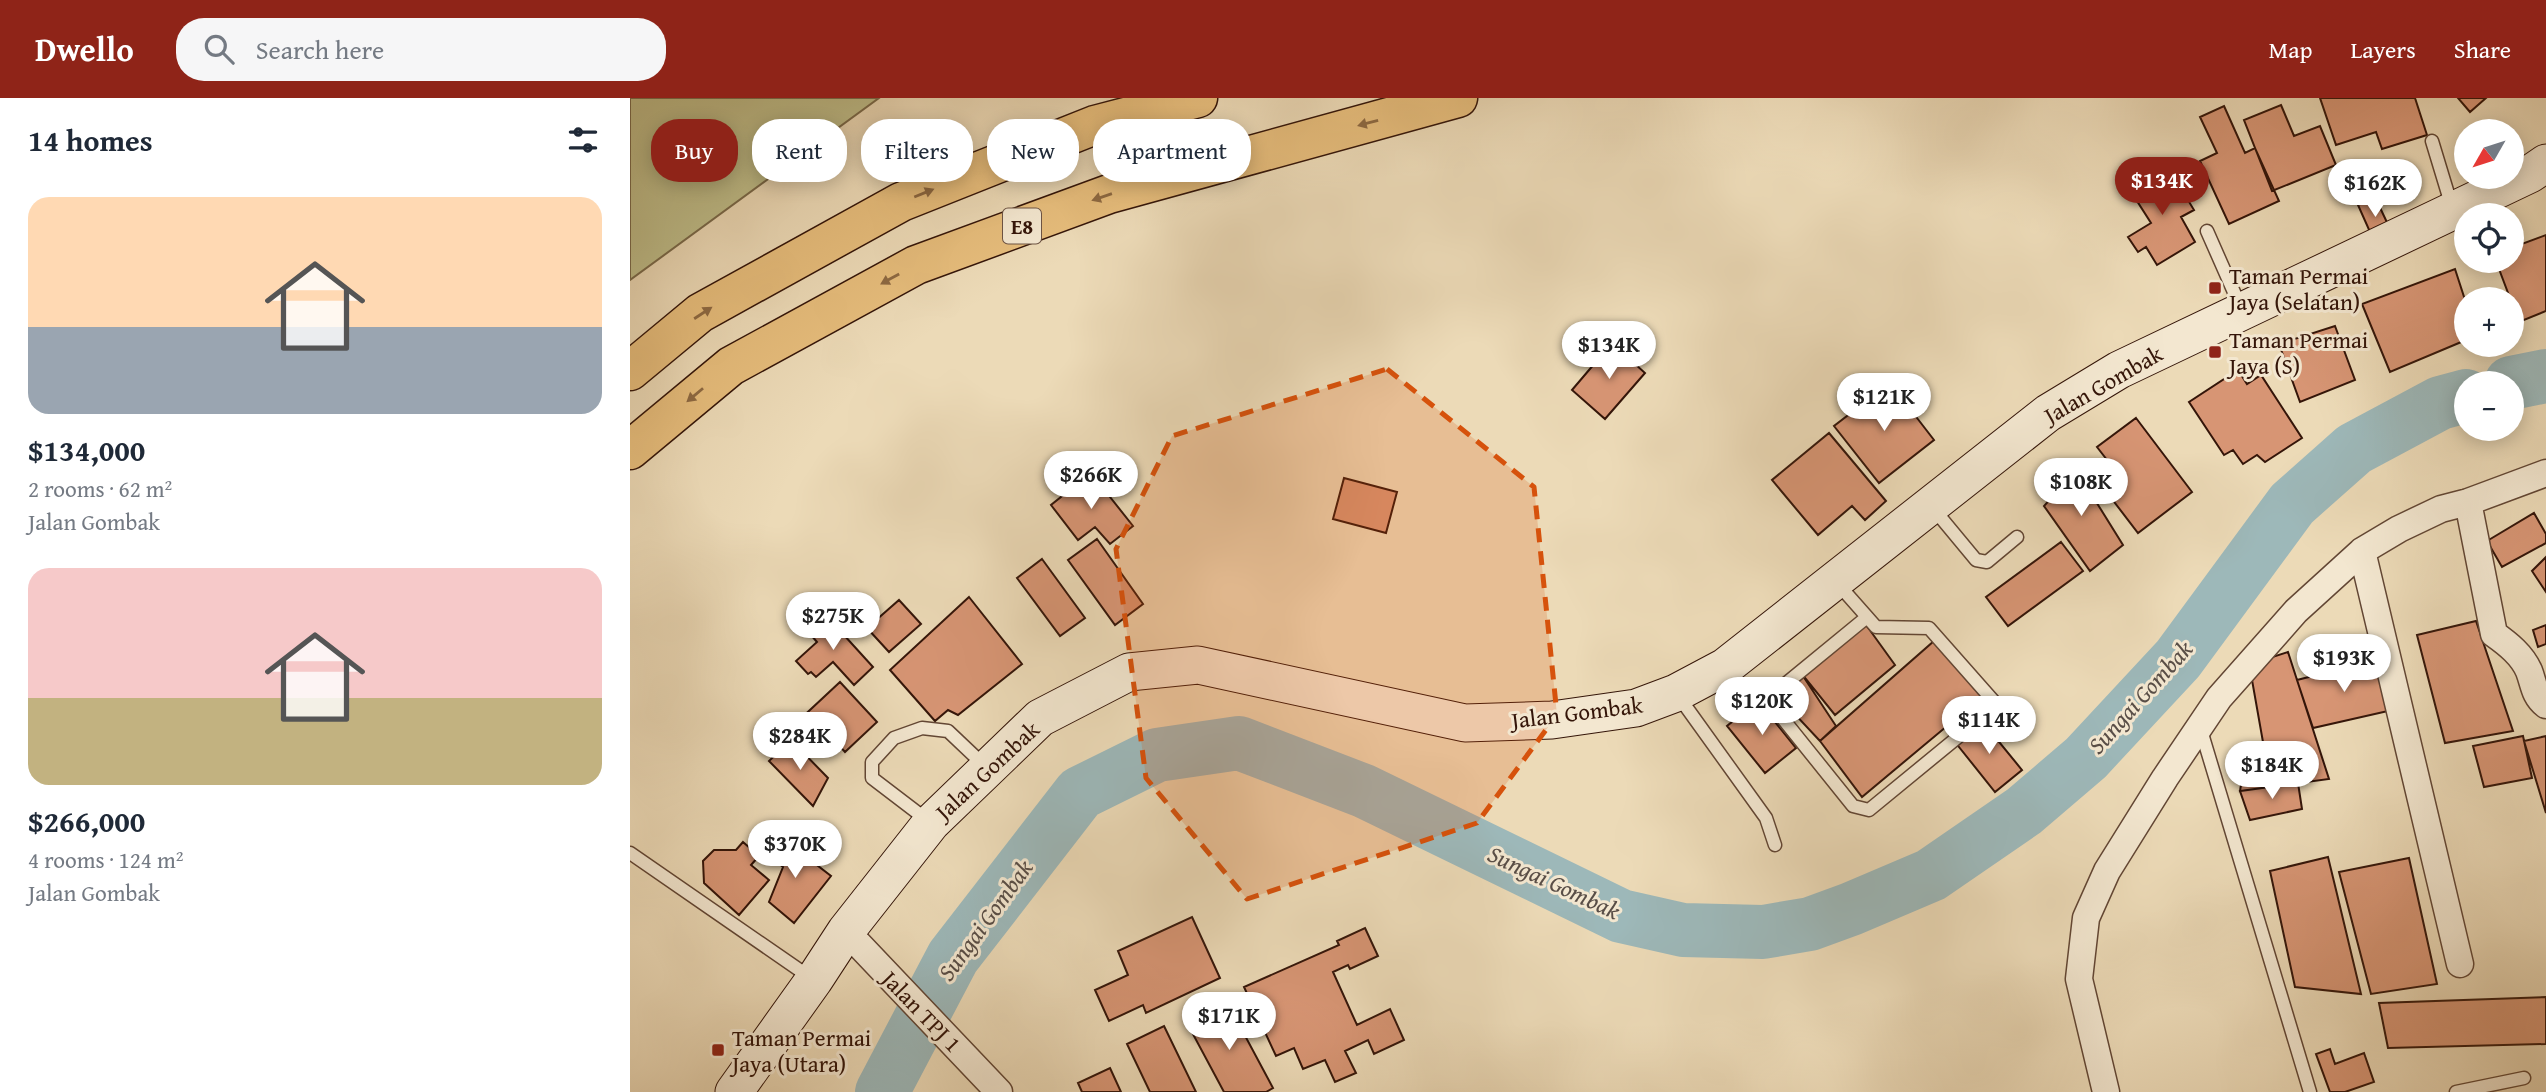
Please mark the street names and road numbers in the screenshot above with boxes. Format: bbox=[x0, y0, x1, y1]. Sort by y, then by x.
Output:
road number: E8 bbox=[1003, 208, 1041, 244]
street label: Jalan Gombak bbox=[2035, 337, 2169, 433]
street label: Jalan Gombak bbox=[1507, 688, 1645, 737]
street label: Jalan Gombak bbox=[925, 713, 1047, 829]
street label: Jalan TPJ 1 bbox=[873, 961, 969, 1059]

